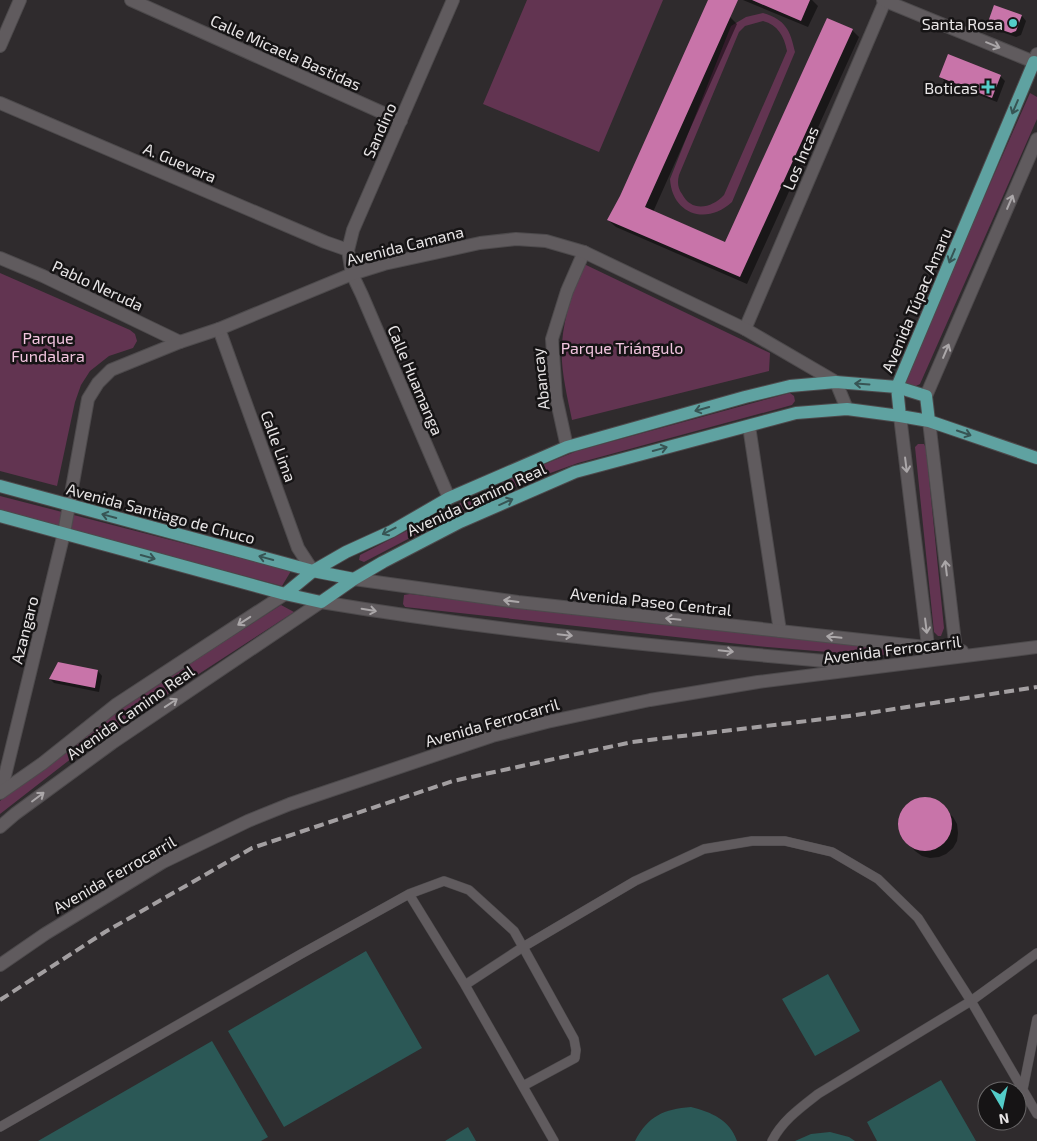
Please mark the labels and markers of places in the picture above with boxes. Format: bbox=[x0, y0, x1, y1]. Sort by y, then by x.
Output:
place label: Santa Rosa bbox=[922, 14, 1003, 33]
marker: Santa Rosa bbox=[1007, 17, 1019, 29]
place label: Boticas bbox=[924, 78, 978, 97]
marker: Boticas bbox=[982, 81, 994, 93]

